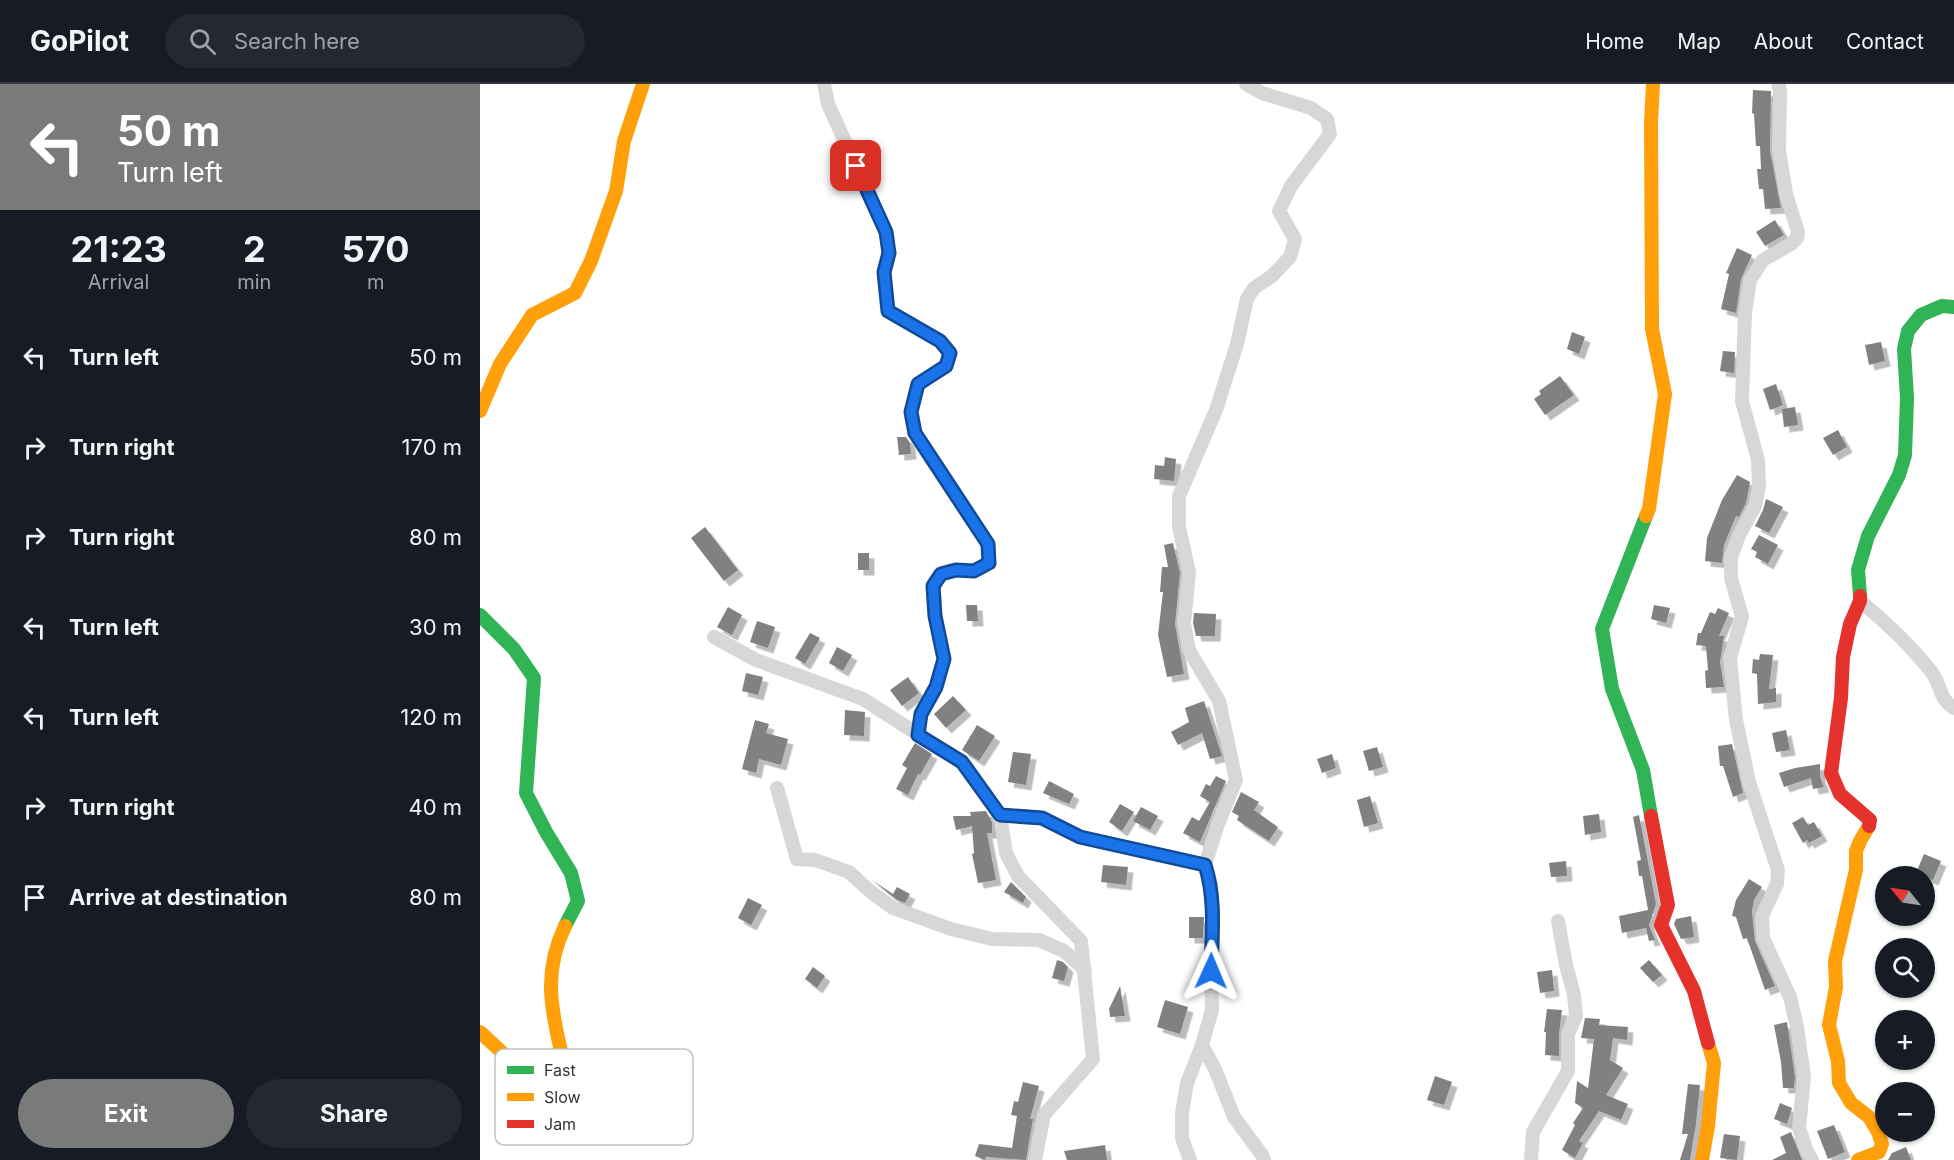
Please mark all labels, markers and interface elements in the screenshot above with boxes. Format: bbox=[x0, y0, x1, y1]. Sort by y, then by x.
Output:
search box bbox=[165, 14, 585, 68]
text: GoPilot bbox=[30, 24, 129, 58]
icon: search bbox=[186, 25, 219, 58]
text: Search here bbox=[234, 28, 360, 54]
text: Home bbox=[1585, 29, 1644, 54]
text: Map bbox=[1677, 29, 1721, 54]
text: About bbox=[1754, 29, 1813, 54]
text: Contact bbox=[1846, 29, 1924, 54]
text: 50 m bbox=[117, 105, 220, 156]
icon: left bbox=[18, 108, 96, 186]
pin bbox=[830, 140, 881, 191]
icon: arrive bbox=[839, 149, 872, 182]
text: Turn left bbox=[117, 156, 223, 189]
text: 21:23 bbox=[71, 227, 167, 271]
text: 2 bbox=[243, 227, 266, 271]
text: 570 bbox=[342, 227, 410, 271]
text: Arrival bbox=[88, 270, 149, 294]
text: min bbox=[237, 270, 271, 294]
text: m bbox=[367, 270, 384, 294]
icon: left bbox=[18, 341, 51, 374]
text: Turn left bbox=[69, 344, 159, 370]
text: 50 m bbox=[409, 344, 462, 370]
icon: right bbox=[18, 431, 51, 464]
text: Turn right bbox=[69, 434, 175, 460]
text: 170 m bbox=[402, 434, 462, 460]
icon: right bbox=[18, 521, 51, 554]
text: Turn right bbox=[69, 524, 175, 550]
text: 80 m bbox=[409, 524, 462, 550]
icon: left bbox=[18, 611, 51, 644]
text: Turn left bbox=[69, 614, 159, 640]
text: 30 m bbox=[409, 614, 462, 640]
icon: left bbox=[18, 701, 51, 734]
text: Turn left bbox=[69, 704, 159, 730]
text: 120 m bbox=[400, 704, 462, 730]
icon: right bbox=[18, 791, 51, 824]
text: Turn right bbox=[69, 794, 175, 820]
text: 40 m bbox=[408, 794, 462, 820]
north arrow bbox=[1875, 866, 1935, 926]
map controls bbox=[1875, 866, 1935, 1142]
icon: arrive bbox=[18, 881, 51, 914]
text: Arrive at destination bbox=[69, 884, 288, 910]
text: 80 m bbox=[409, 884, 462, 910]
button: search bbox=[1875, 938, 1935, 998]
position arrow bbox=[1179, 939, 1243, 1003]
button: + bbox=[1875, 1010, 1935, 1070]
legend bbox=[495, 1049, 693, 1145]
text: Fast bbox=[544, 1060, 576, 1080]
button: Exit bbox=[18, 1079, 234, 1148]
button: Share bbox=[246, 1079, 462, 1148]
button: − bbox=[1875, 1082, 1935, 1142]
text: Slow bbox=[544, 1087, 581, 1107]
text: Jam bbox=[544, 1114, 576, 1134]

